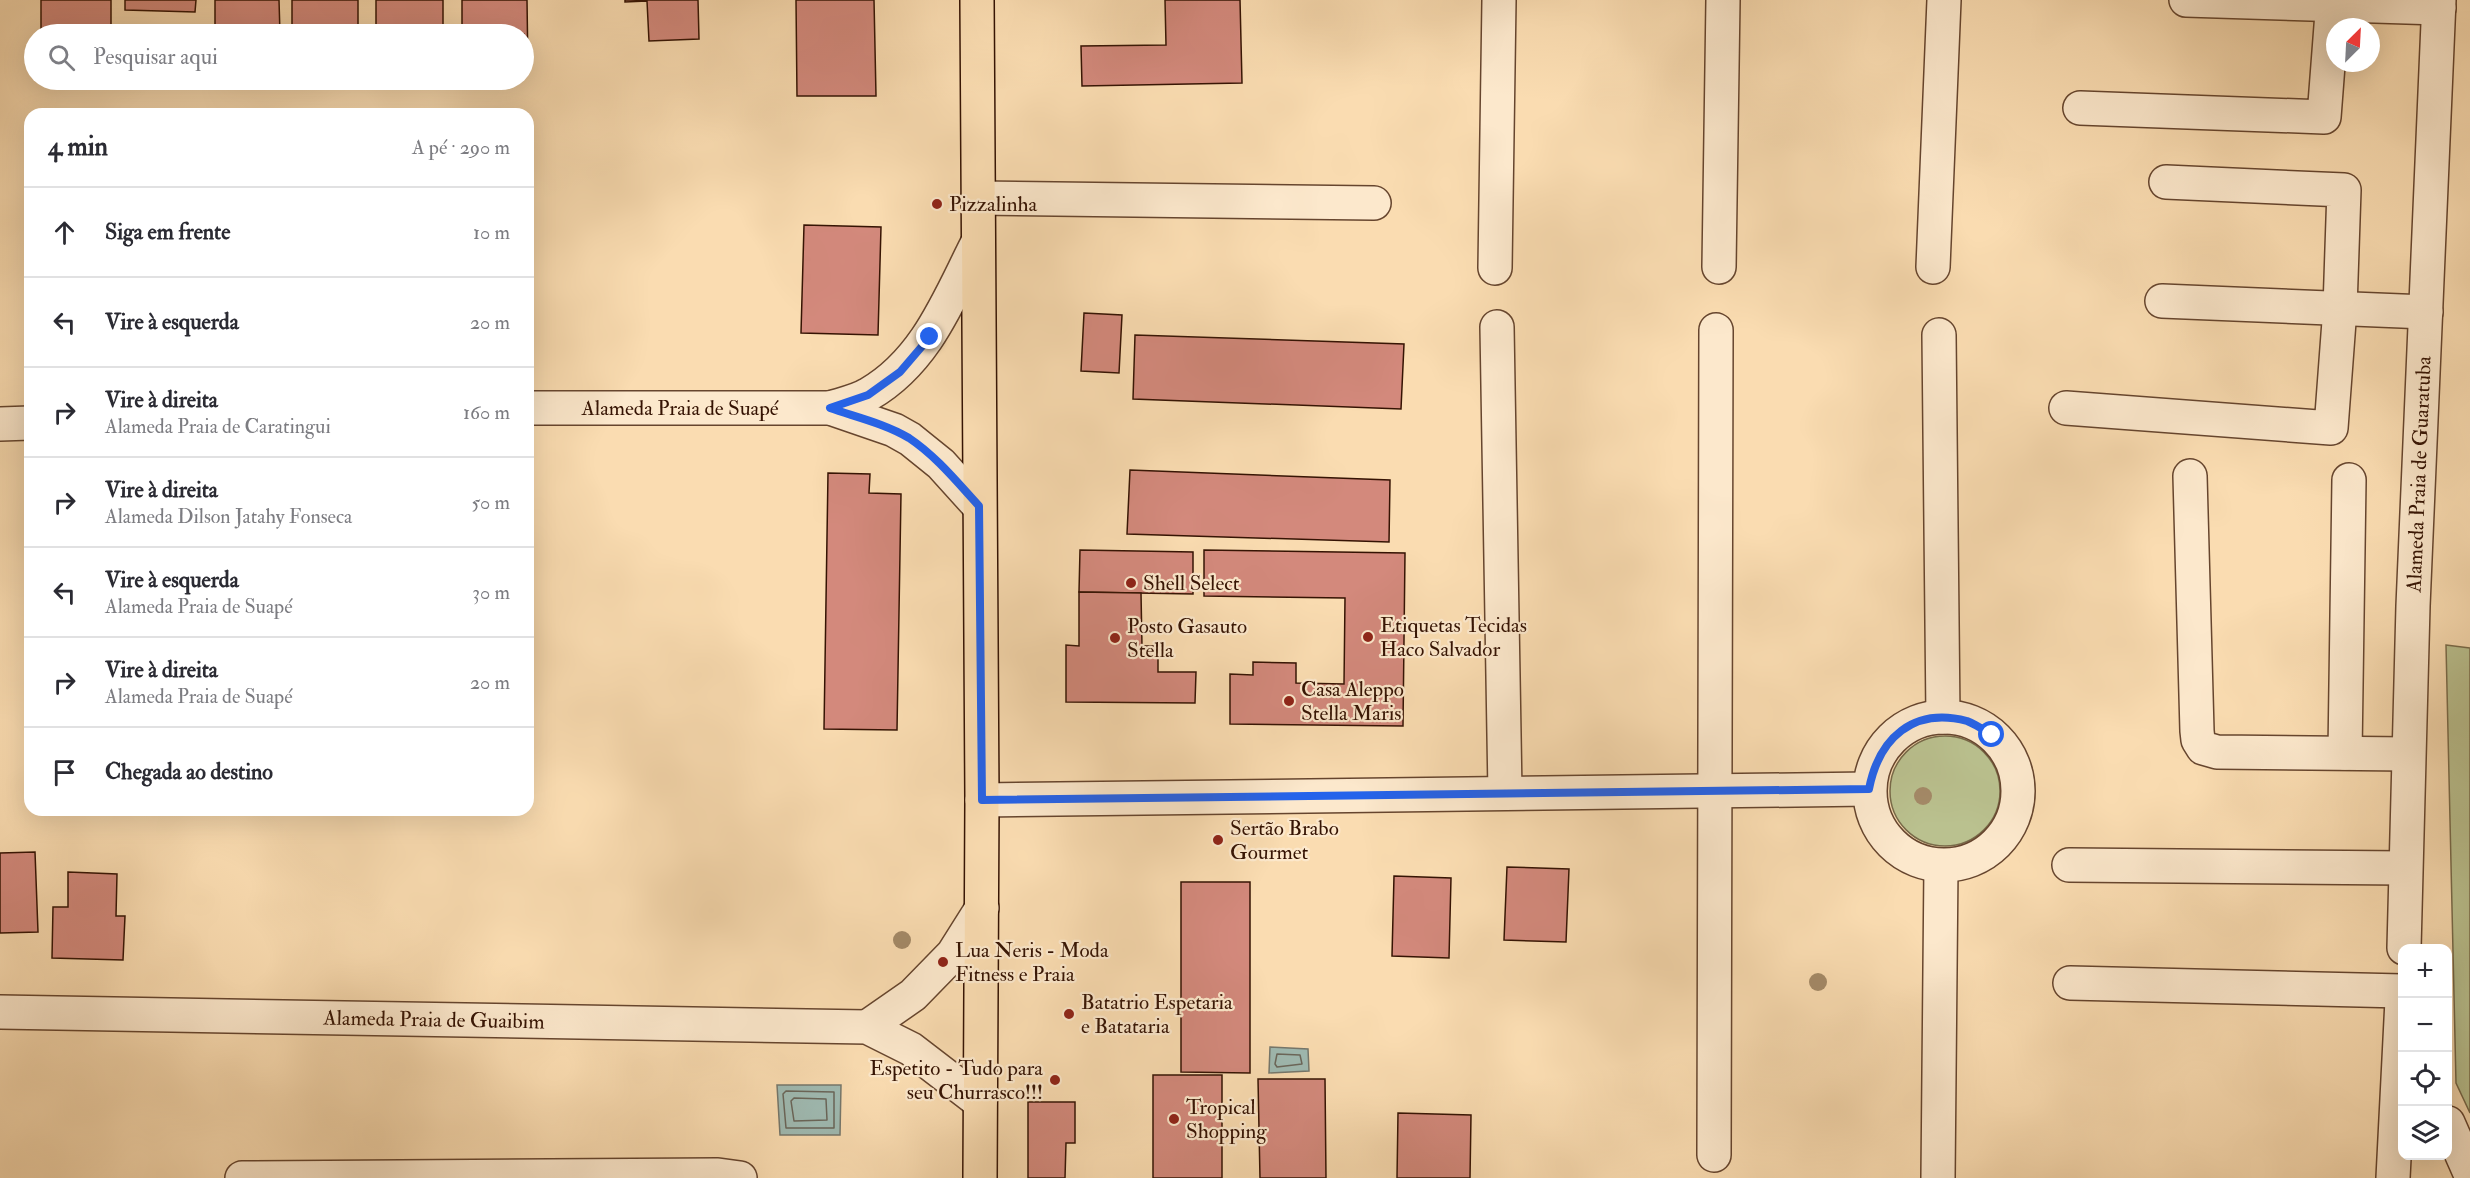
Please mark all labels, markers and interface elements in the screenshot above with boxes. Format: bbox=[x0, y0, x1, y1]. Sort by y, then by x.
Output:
north arrow bbox=[2326, 18, 2380, 72]
search box bbox=[24, 24, 534, 90]
icon: search bbox=[45, 41, 78, 74]
text: Pesquisar aqui bbox=[93, 43, 218, 71]
text: 4 min bbox=[48, 131, 108, 163]
text: A pé · 290 m bbox=[412, 135, 510, 160]
place label: Pizzalinha bbox=[949, 191, 1038, 218]
marker: Pizzalinha bbox=[930, 197, 944, 211]
icon: ahead bbox=[48, 216, 81, 249]
text: Siga em frente bbox=[105, 218, 230, 246]
text: 10 m bbox=[473, 220, 510, 245]
icon: left bbox=[48, 306, 81, 339]
text: Vire à esquerda bbox=[105, 308, 239, 336]
text: 20 m bbox=[470, 310, 510, 335]
route end bbox=[916, 323, 942, 349]
street label: Alameda Praia de Guaratuba bbox=[2401, 355, 2438, 594]
text: Vire à direita bbox=[105, 386, 218, 414]
street label: Alameda Praia de Suapé bbox=[580, 395, 779, 422]
icon: right bbox=[48, 396, 81, 429]
text: 160 m bbox=[463, 400, 510, 425]
text: Alameda Praia de Caratingui bbox=[105, 414, 331, 439]
text: Vire à direita bbox=[105, 476, 218, 504]
icon: right bbox=[48, 486, 81, 519]
text: 50 m bbox=[471, 490, 510, 515]
text: Alameda Dilson Jatahy Fonseca bbox=[105, 504, 352, 529]
text: Vire à esquerda bbox=[105, 566, 239, 594]
place label: Shell Select bbox=[1143, 570, 1240, 597]
icon: left bbox=[48, 576, 81, 609]
marker: Shell Select bbox=[1124, 576, 1138, 590]
text: 30 m bbox=[472, 580, 510, 605]
text: Alameda Praia de Suapé bbox=[105, 594, 293, 619]
place label: Etiquetas Tecidas Haco Salvador bbox=[1380, 612, 1527, 663]
place label: Posto Gasauto Stella bbox=[1127, 613, 1247, 664]
marker: Etiquetas Tecidas Haco Salvador bbox=[1361, 630, 1375, 644]
marker: Posto Gasauto Stella bbox=[1108, 631, 1122, 645]
text: Vire à direita bbox=[105, 656, 218, 684]
icon: right bbox=[48, 666, 81, 699]
text: 20 m bbox=[470, 670, 510, 695]
place label: Casa Aleppo Stella Maris bbox=[1301, 676, 1404, 727]
text: Alameda Praia de Suapé bbox=[105, 684, 293, 709]
marker: Casa Aleppo Stella Maris bbox=[1282, 694, 1296, 708]
route start bbox=[1978, 721, 2004, 747]
icon: arrive bbox=[48, 756, 81, 789]
text: Chegada ao destino bbox=[105, 758, 273, 786]
place label: Sertão Brabo Gourmet bbox=[1230, 815, 1339, 866]
marker: Sertão Brabo Gourmet bbox=[1211, 833, 1225, 847]
place label: Lua Neris - Moda Fitness e Praia bbox=[955, 937, 1109, 988]
map controls bbox=[2398, 944, 2452, 1160]
button: + bbox=[2398, 944, 2452, 998]
marker: Lua Neris - Moda Fitness e Praia bbox=[936, 955, 950, 969]
place label: Batatrio Espetaria e Batataria bbox=[1081, 989, 1233, 1040]
button: − bbox=[2398, 998, 2452, 1052]
street label: Alameda Praia de Guaibim bbox=[322, 1005, 545, 1035]
marker: Batatrio Espetaria e Batataria bbox=[1062, 1007, 1076, 1021]
button: locate bbox=[2398, 1052, 2452, 1106]
place label: Espetito - Tudo para seu Churrasco!!! bbox=[870, 1055, 1043, 1106]
marker: Espetito - Tudo para seu Churrasco!!! bbox=[1048, 1073, 1062, 1087]
place label: Tropical Shopping bbox=[1186, 1094, 1267, 1145]
button: layers bbox=[2398, 1106, 2452, 1160]
marker: Tropical Shopping bbox=[1167, 1112, 1181, 1126]

